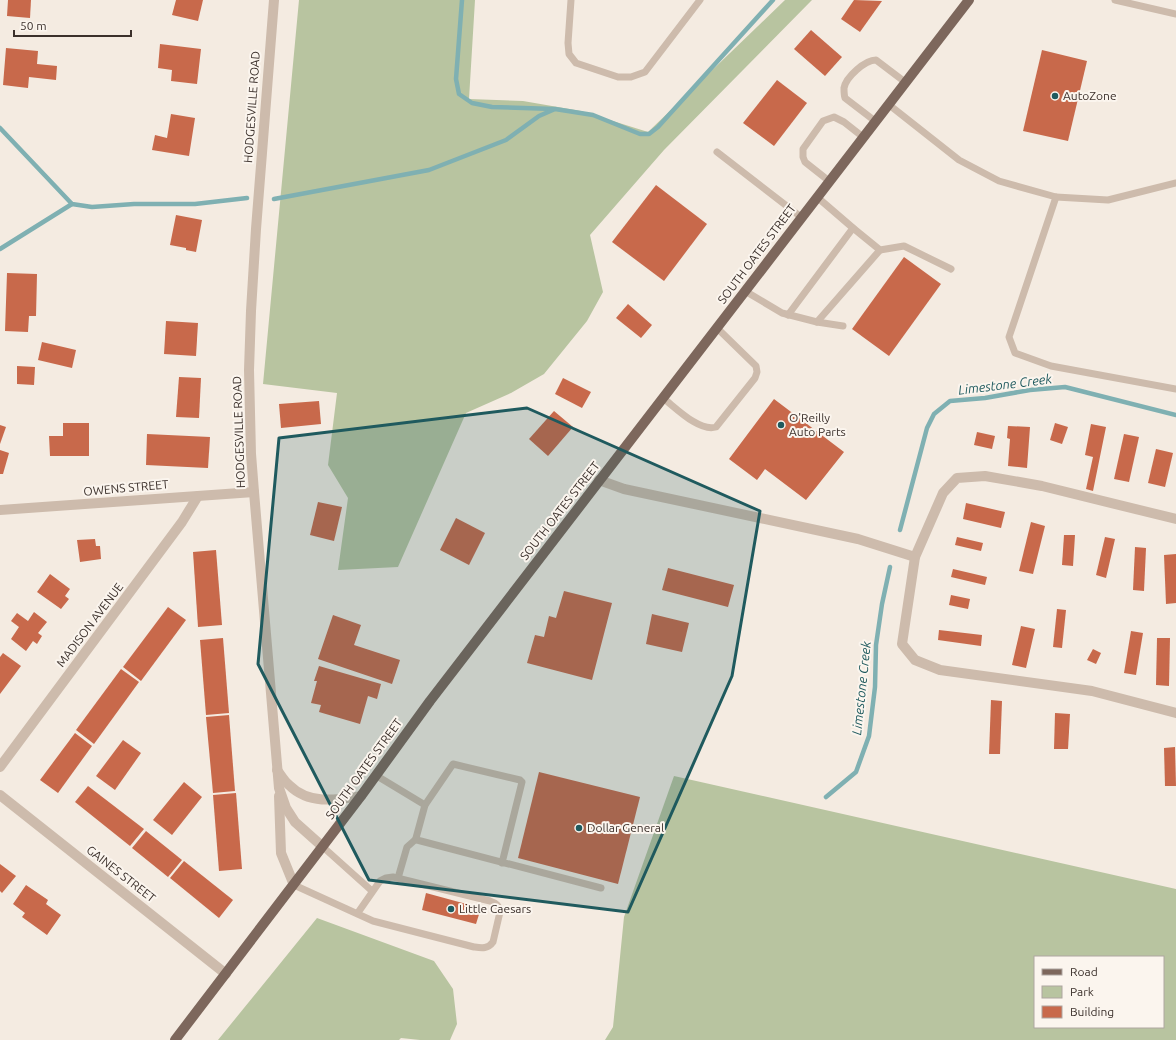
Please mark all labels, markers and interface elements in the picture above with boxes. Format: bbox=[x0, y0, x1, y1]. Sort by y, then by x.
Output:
scale bar bbox=[14, 12, 131, 38]
text: 50 m bbox=[20, 19, 47, 32]
street label: HODGESVILLE ROAD bbox=[241, 50, 262, 164]
place label: AutoZone bbox=[1063, 89, 1117, 102]
marker: AutoZone bbox=[1050, 91, 1060, 101]
street label: SOUTH OATES STREET bbox=[715, 201, 798, 306]
water label: Limestone Creek bbox=[957, 371, 1053, 397]
street label: HODGESVILLE ROAD bbox=[230, 376, 247, 488]
place label: O'Reilly Auto Parts bbox=[789, 411, 846, 438]
marker: O'Reilly Auto Parts bbox=[776, 420, 786, 430]
street label: SOUTH OATES STREET bbox=[517, 459, 602, 562]
street label: OWENS STREET bbox=[83, 477, 169, 498]
street label: MADISON AVENUE bbox=[54, 580, 126, 669]
water label: Limestone Creek bbox=[849, 640, 873, 736]
street label: SOUTH OATES STREET bbox=[323, 716, 405, 821]
place label: Dollar General bbox=[587, 821, 664, 834]
marker: Dollar General bbox=[574, 823, 584, 833]
street label: GAINES STREET bbox=[84, 843, 159, 905]
place label: Little Caesars bbox=[459, 902, 531, 915]
marker: Little Caesars bbox=[446, 904, 456, 914]
legend bbox=[1034, 956, 1164, 1028]
text: Road bbox=[1070, 965, 1098, 978]
text: Park bbox=[1070, 985, 1094, 998]
text: Building bbox=[1070, 1005, 1114, 1018]

